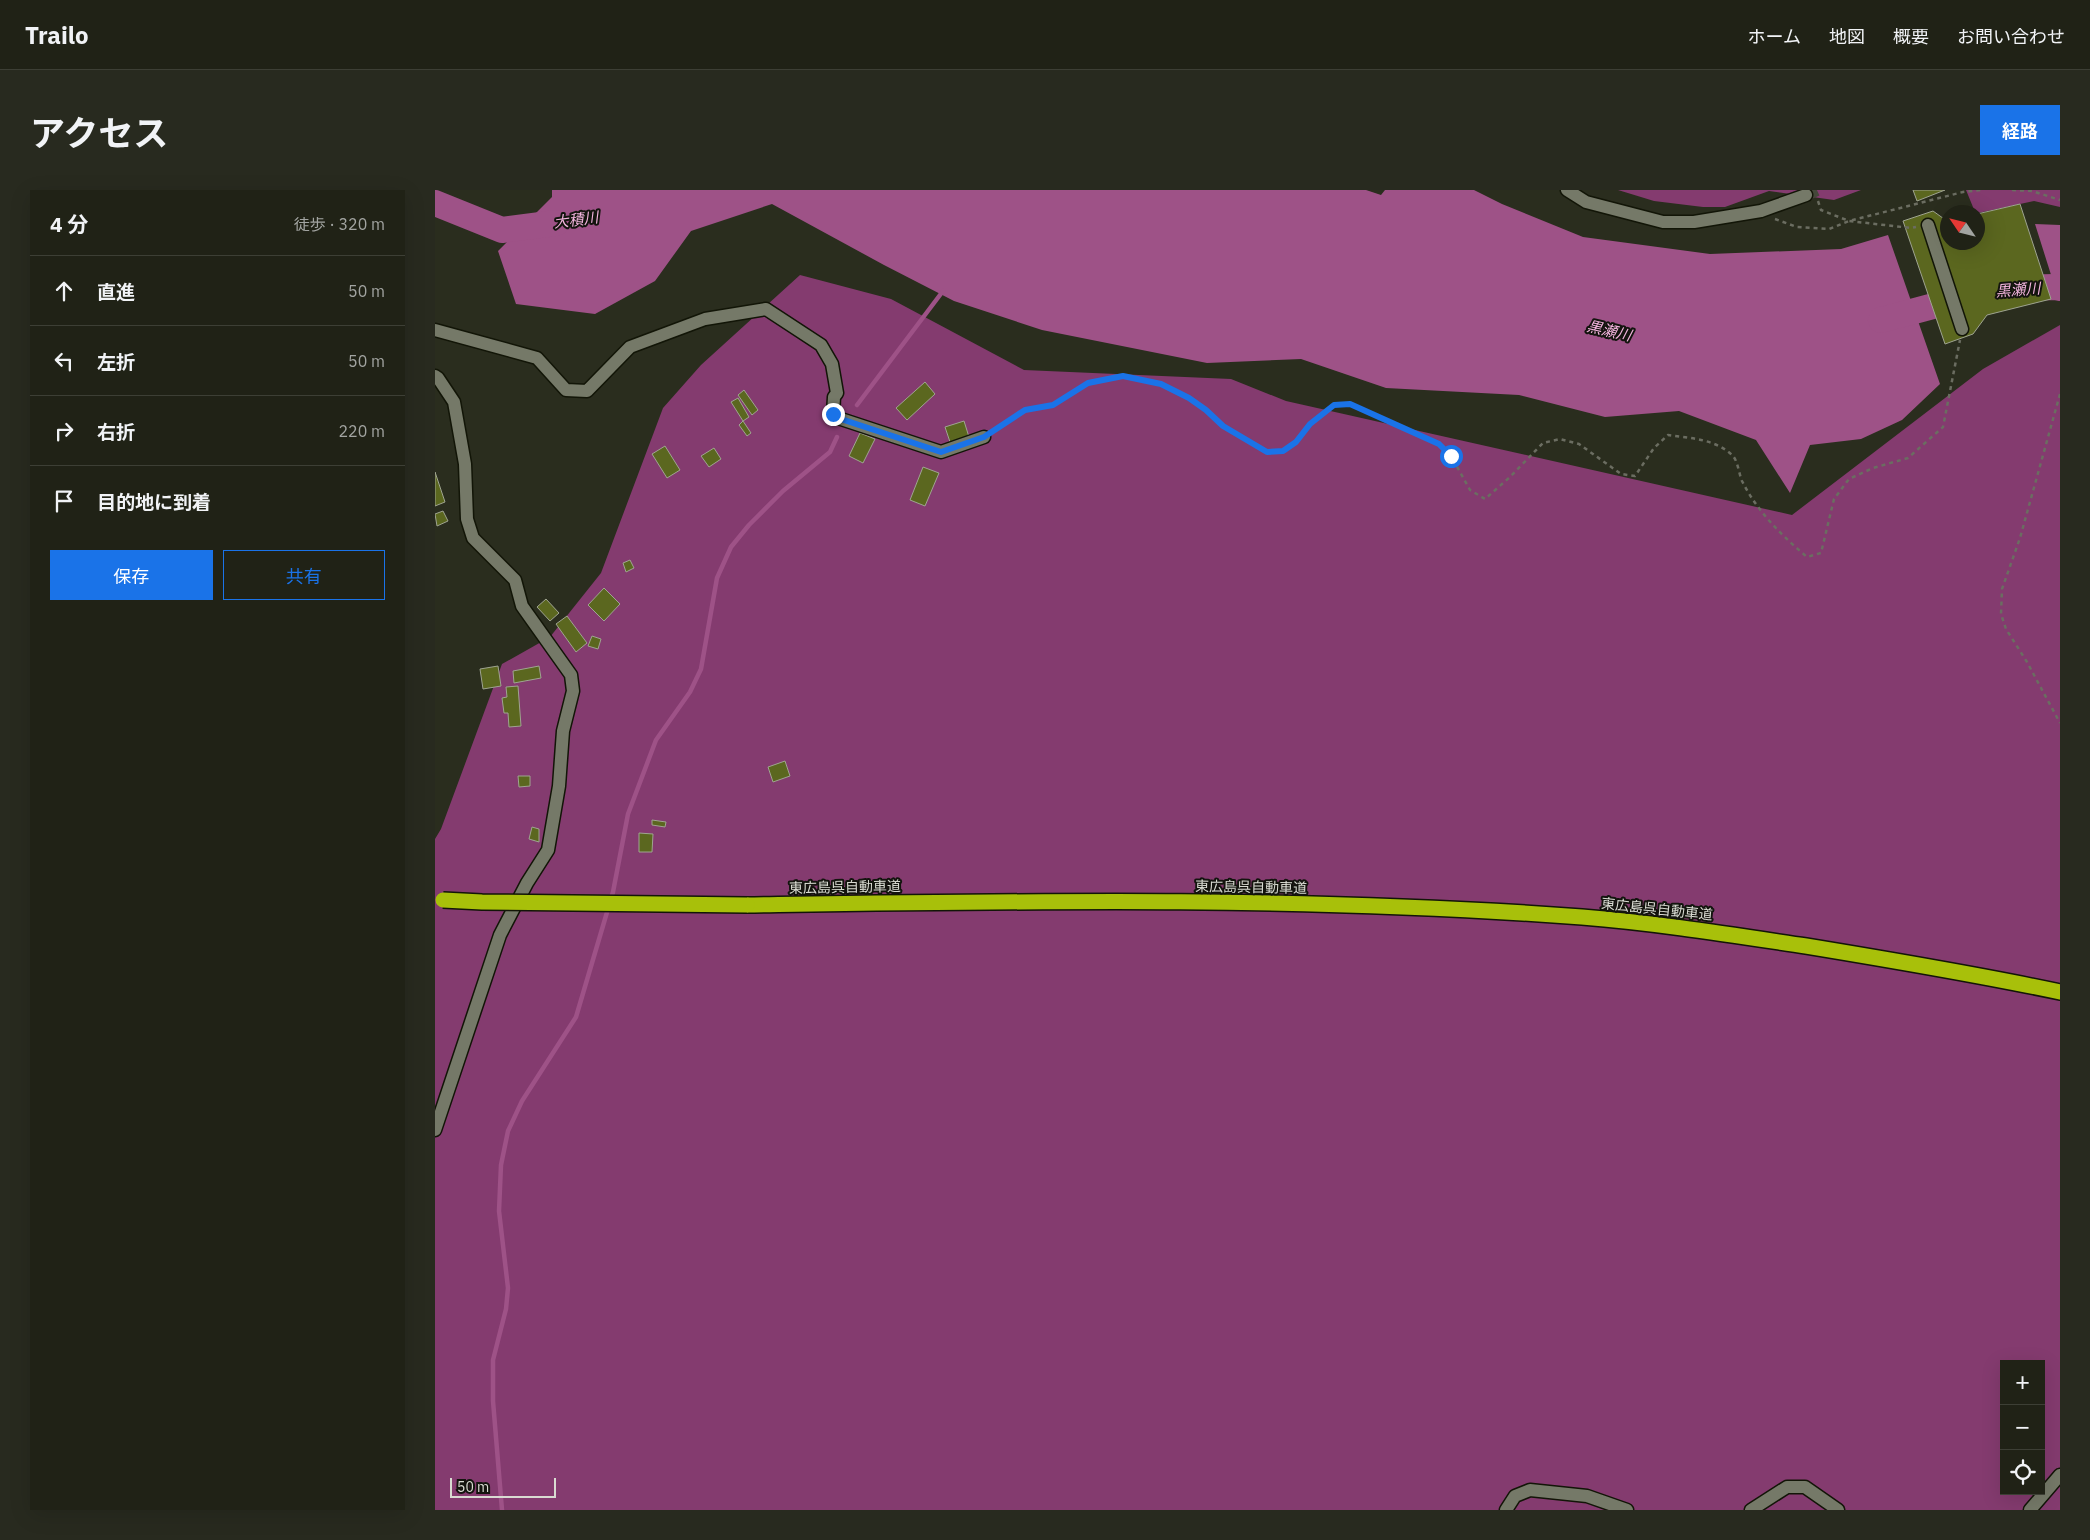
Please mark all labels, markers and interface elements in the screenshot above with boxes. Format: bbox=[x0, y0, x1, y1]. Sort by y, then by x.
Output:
text: Trailo bbox=[25, 19, 89, 51]
text: ホーム bbox=[1748, 25, 1801, 48]
text: 地図 bbox=[1829, 25, 1865, 48]
text: 概要 bbox=[1893, 25, 1929, 48]
text: お問い合わせ bbox=[1957, 25, 2065, 48]
button: 経路 bbox=[1980, 105, 2060, 155]
text: アクセス bbox=[30, 110, 168, 156]
north arrow bbox=[1940, 205, 1985, 250]
water label: 大積川 bbox=[552, 207, 601, 232]
text: 4 分 bbox=[50, 210, 89, 238]
text: 徒歩 · 320 m bbox=[294, 214, 385, 234]
icon: ahead bbox=[50, 277, 78, 305]
water label: 黒瀬川 bbox=[1995, 278, 2043, 301]
text: 直進 bbox=[97, 280, 135, 304]
text: 50 m bbox=[348, 281, 385, 301]
water label: 黒瀬川 bbox=[1585, 316, 1635, 345]
icon: left bbox=[50, 347, 78, 375]
text: 左折 bbox=[97, 350, 135, 374]
text: 50 m bbox=[348, 351, 385, 371]
route end bbox=[822, 403, 845, 426]
icon: right bbox=[50, 417, 78, 445]
text: 右折 bbox=[97, 420, 135, 444]
text: 220 m bbox=[338, 421, 385, 441]
route start bbox=[1440, 445, 1463, 468]
icon: arrive bbox=[50, 487, 78, 515]
text: 目的地に到着 bbox=[97, 490, 211, 514]
button: 保存 bbox=[50, 550, 213, 600]
button: 共有 bbox=[223, 550, 385, 600]
street label: 東広島呉自動車道 bbox=[789, 877, 901, 897]
street label: 東広島呉自動車道 bbox=[1195, 877, 1307, 897]
street label: 東広島呉自動車道 bbox=[1600, 894, 1714, 924]
map controls bbox=[2000, 1360, 2045, 1495]
button: + bbox=[2000, 1360, 2045, 1405]
button: − bbox=[2000, 1405, 2045, 1450]
button: locate bbox=[2000, 1450, 2045, 1495]
scale bar bbox=[450, 1475, 556, 1498]
text: 50 m bbox=[457, 1478, 489, 1496]

